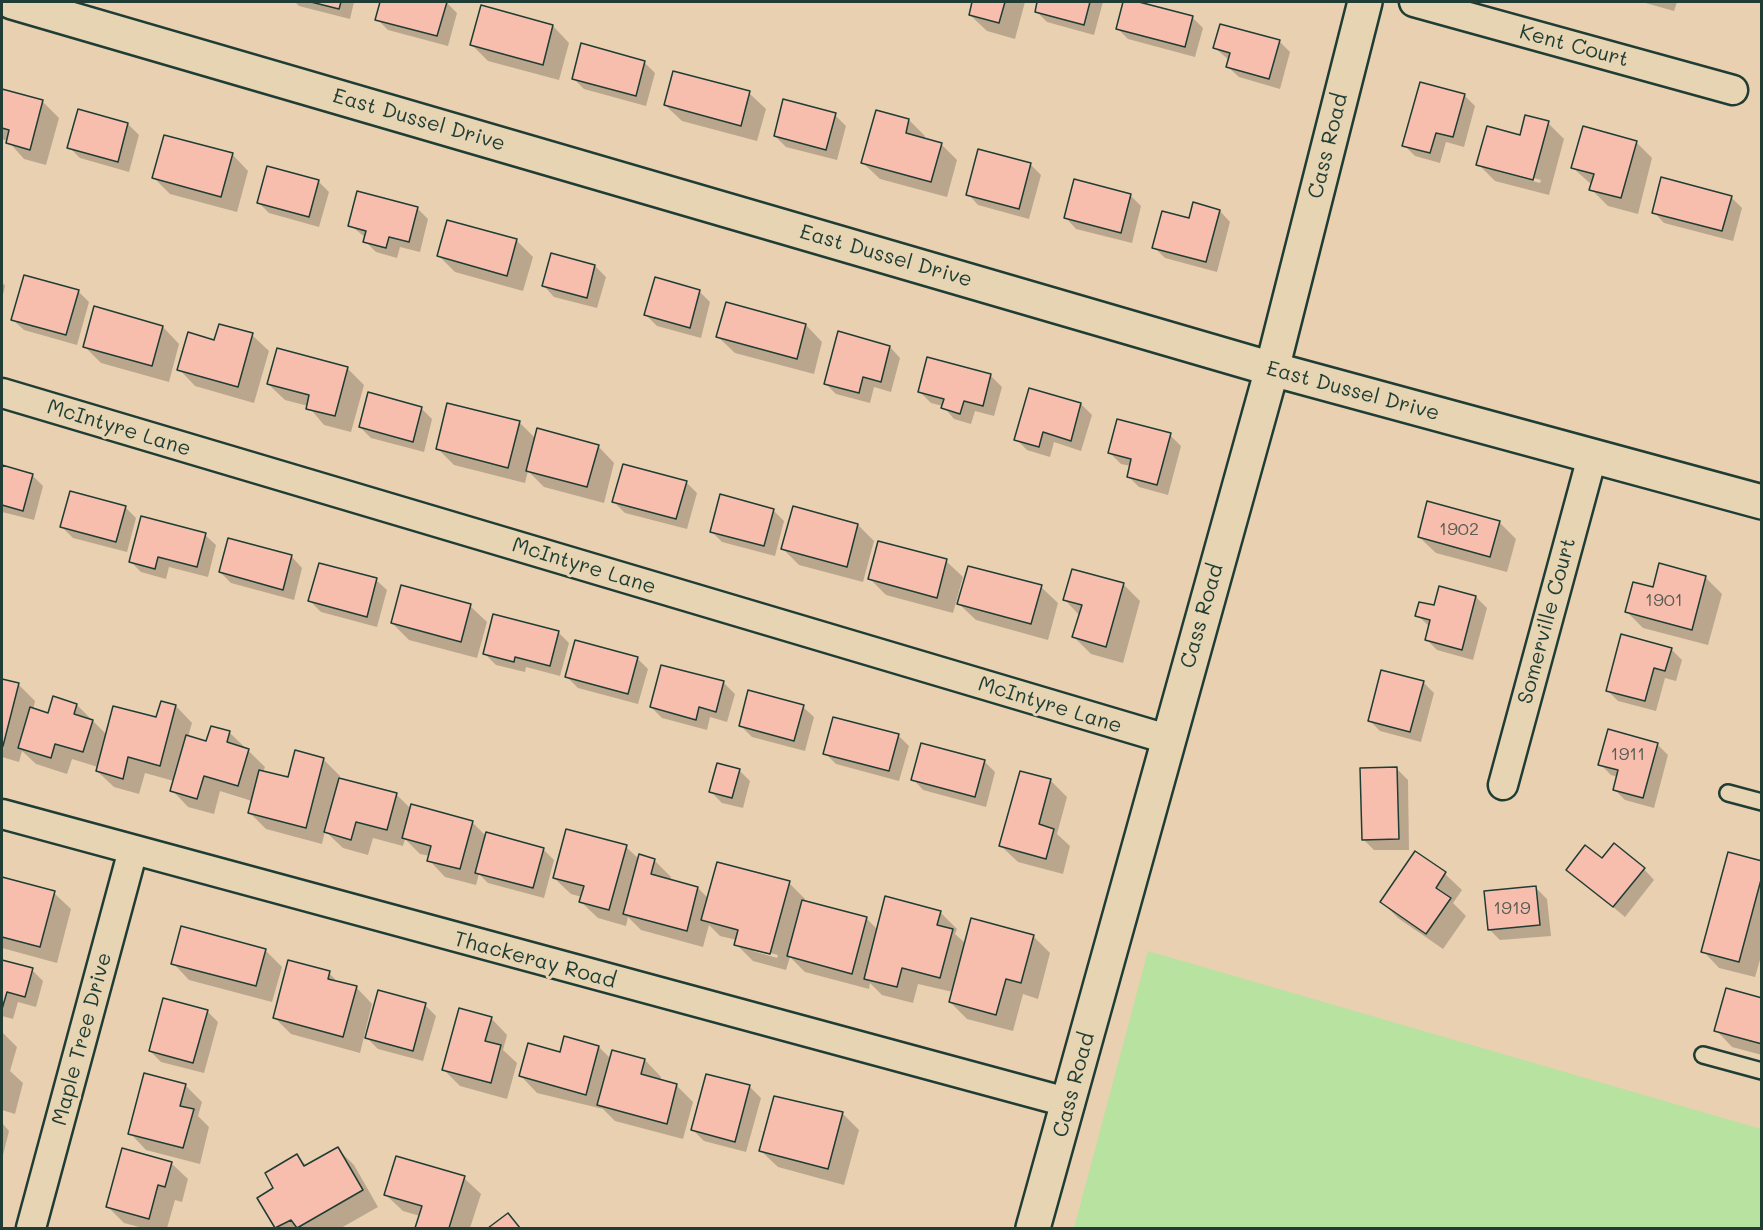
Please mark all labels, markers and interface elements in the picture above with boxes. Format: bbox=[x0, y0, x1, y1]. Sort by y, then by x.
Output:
street label: Kent Court bbox=[1517, 19, 1631, 73]
street label: East Dussel Drive bbox=[330, 83, 508, 157]
street label: Cass Road bbox=[1303, 91, 1353, 201]
street label: East Dussel Drive bbox=[797, 219, 975, 293]
street label: East Dussel Drive bbox=[1264, 356, 1442, 426]
street label: McIntyre Lane bbox=[44, 394, 194, 462]
house number: 1902 bbox=[1439, 518, 1479, 540]
street label: McIntyre Lane bbox=[509, 532, 659, 600]
street label: Somerville Court bbox=[1513, 535, 1581, 707]
street label: Cass Road bbox=[1175, 561, 1229, 671]
house number: 1901 bbox=[1645, 589, 1683, 611]
street label: McIntyre Lane bbox=[975, 671, 1125, 739]
house number: 1911 bbox=[1611, 743, 1645, 765]
house number: 1919 bbox=[1493, 897, 1531, 919]
street label: Thackeray Road bbox=[451, 926, 619, 994]
street label: Maple Tree Drive bbox=[47, 950, 117, 1128]
street label: Cass Road bbox=[1048, 1030, 1100, 1140]

